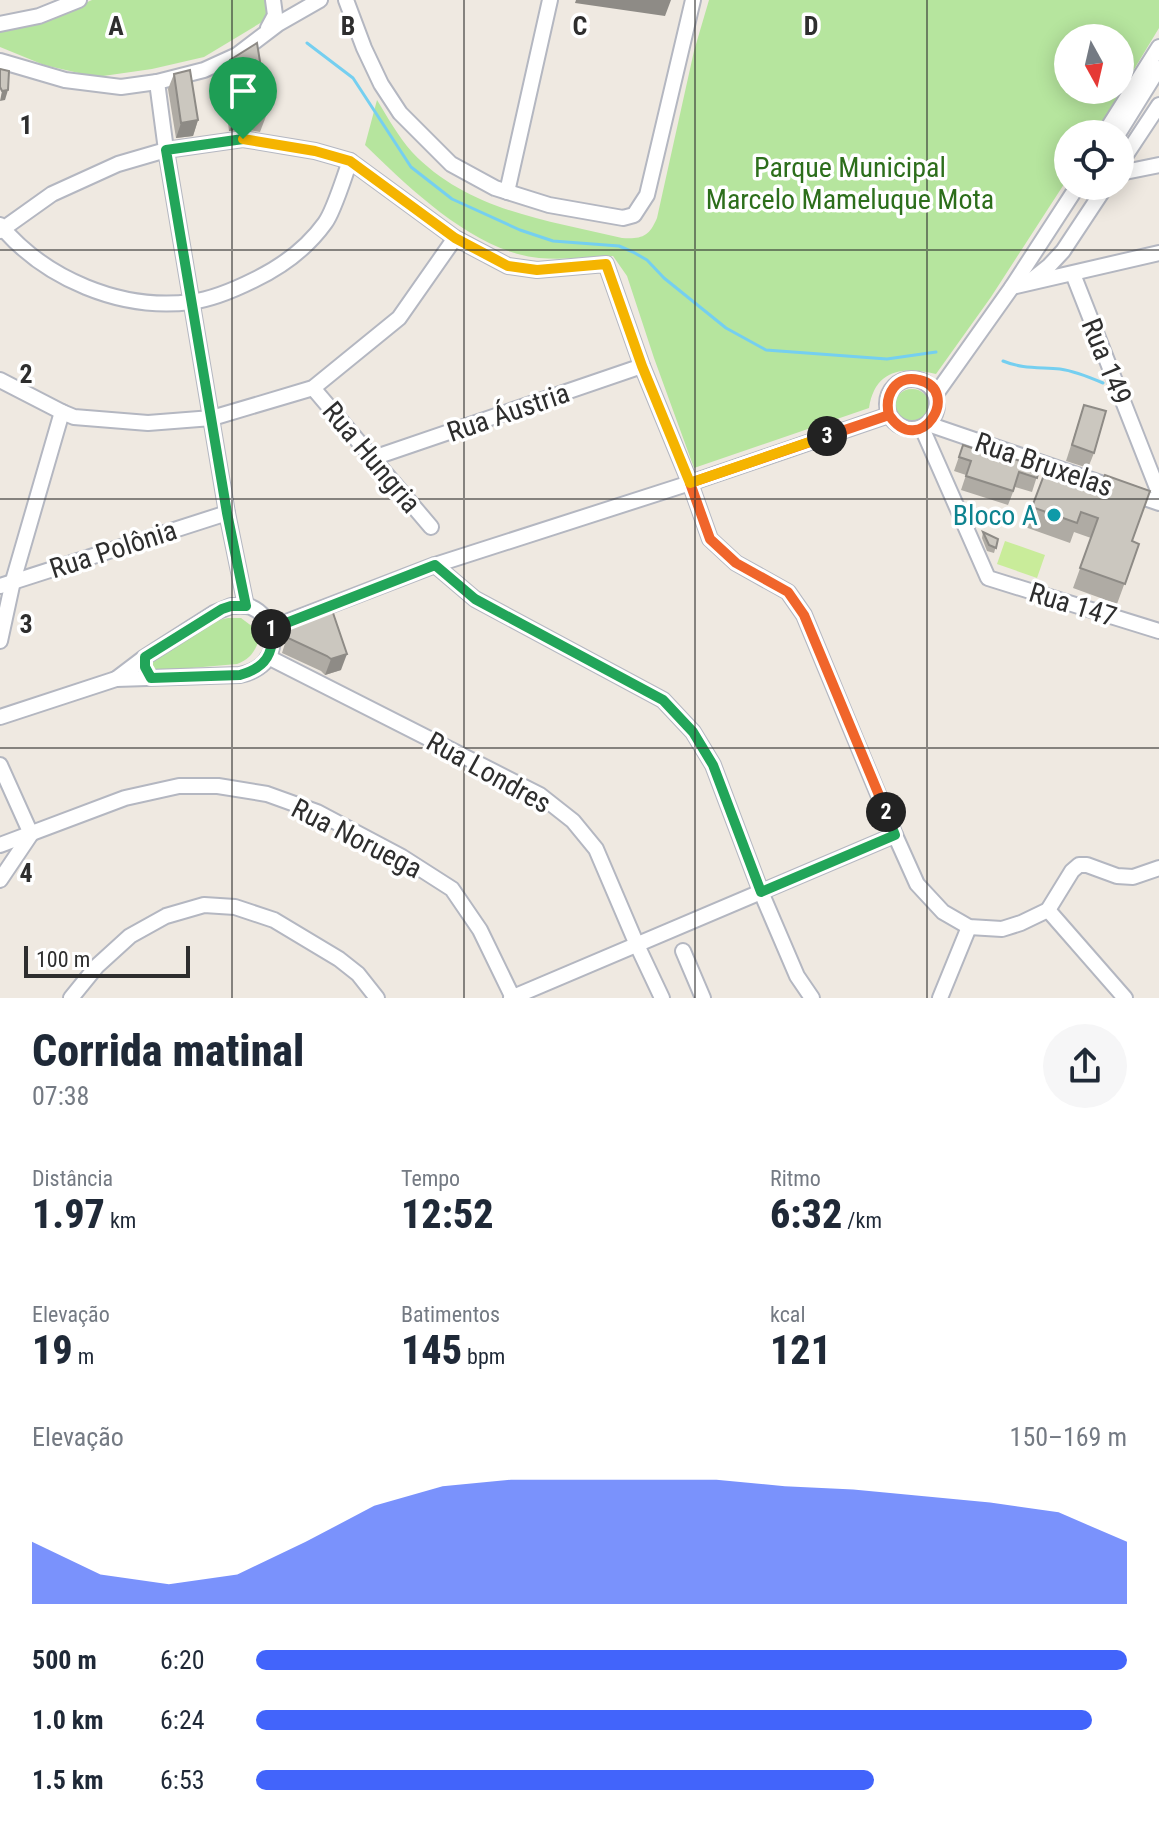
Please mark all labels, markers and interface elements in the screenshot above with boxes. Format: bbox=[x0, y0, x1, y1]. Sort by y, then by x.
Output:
text: A bbox=[108, 11, 124, 41]
text: B bbox=[341, 11, 355, 41]
text: C bbox=[573, 11, 588, 41]
text: D bbox=[804, 11, 818, 41]
north arrow bbox=[1054, 24, 1134, 104]
map controls bbox=[1054, 24, 1134, 200]
pin bbox=[209, 57, 277, 139]
icon: arrive bbox=[221, 69, 265, 113]
text: 1 bbox=[19, 110, 33, 140]
button: locate bbox=[1054, 120, 1134, 200]
park label: Parque Municipal Marcelo Mameluque Mota bbox=[706, 151, 994, 216]
street label: Rua 149 bbox=[1074, 313, 1139, 409]
text: 2 bbox=[19, 359, 33, 389]
street label: Rua Áustria bbox=[443, 376, 574, 449]
street label: Rua Hungria bbox=[316, 395, 428, 520]
pin: 3 bbox=[807, 416, 847, 456]
text: 3 bbox=[821, 423, 833, 448]
street label: Rua Bruxelas bbox=[971, 426, 1117, 503]
place label: Bloco A bbox=[953, 499, 1038, 532]
marker: Bloco A bbox=[1045, 506, 1063, 524]
street label: Rua Polônia bbox=[46, 513, 181, 585]
street label: Rua 147 bbox=[1025, 576, 1121, 633]
text: 3 bbox=[19, 609, 33, 639]
pin: 1 bbox=[251, 609, 291, 649]
text: 1 bbox=[265, 616, 277, 641]
street label: Rua Londres bbox=[421, 725, 557, 820]
street label: Rua Noruega bbox=[286, 791, 428, 885]
pin: 2 bbox=[866, 792, 906, 832]
text: 2 bbox=[880, 799, 892, 824]
text: 4 bbox=[19, 858, 33, 888]
scale bar bbox=[24, 942, 190, 978]
text: 100 m bbox=[36, 947, 90, 972]
button: share bbox=[1043, 1024, 1127, 1108]
text: Corrida matinal bbox=[32, 1025, 304, 1077]
text: 07:38 bbox=[32, 1081, 89, 1111]
text: Distância bbox=[32, 1166, 113, 1191]
text: Tempo bbox=[401, 1166, 460, 1191]
text: Ritmo bbox=[770, 1166, 821, 1191]
text: 1.97 bbox=[32, 1191, 105, 1238]
text: 12:52 bbox=[401, 1191, 494, 1238]
text: 6:32 bbox=[770, 1191, 842, 1238]
text: km bbox=[105, 1208, 136, 1233]
text: /km bbox=[842, 1208, 882, 1233]
text: Elevação bbox=[32, 1302, 110, 1327]
text: Batimentos bbox=[401, 1302, 500, 1327]
text: kcal bbox=[770, 1302, 805, 1327]
text: 19 bbox=[32, 1327, 73, 1374]
text: 145 bbox=[401, 1327, 462, 1374]
text: 121 bbox=[770, 1327, 831, 1374]
text: m bbox=[73, 1344, 94, 1369]
text: bpm bbox=[462, 1344, 505, 1369]
text: Elevação bbox=[32, 1422, 124, 1452]
text: 150–169 m bbox=[1010, 1422, 1127, 1452]
text: 500 m bbox=[32, 1645, 97, 1675]
text: 6:20 bbox=[160, 1645, 205, 1675]
text: 1.0 km bbox=[32, 1705, 104, 1735]
text: 6:24 bbox=[160, 1705, 205, 1735]
text: 1.5 km bbox=[32, 1765, 104, 1795]
text: 6:53 bbox=[160, 1765, 205, 1795]

